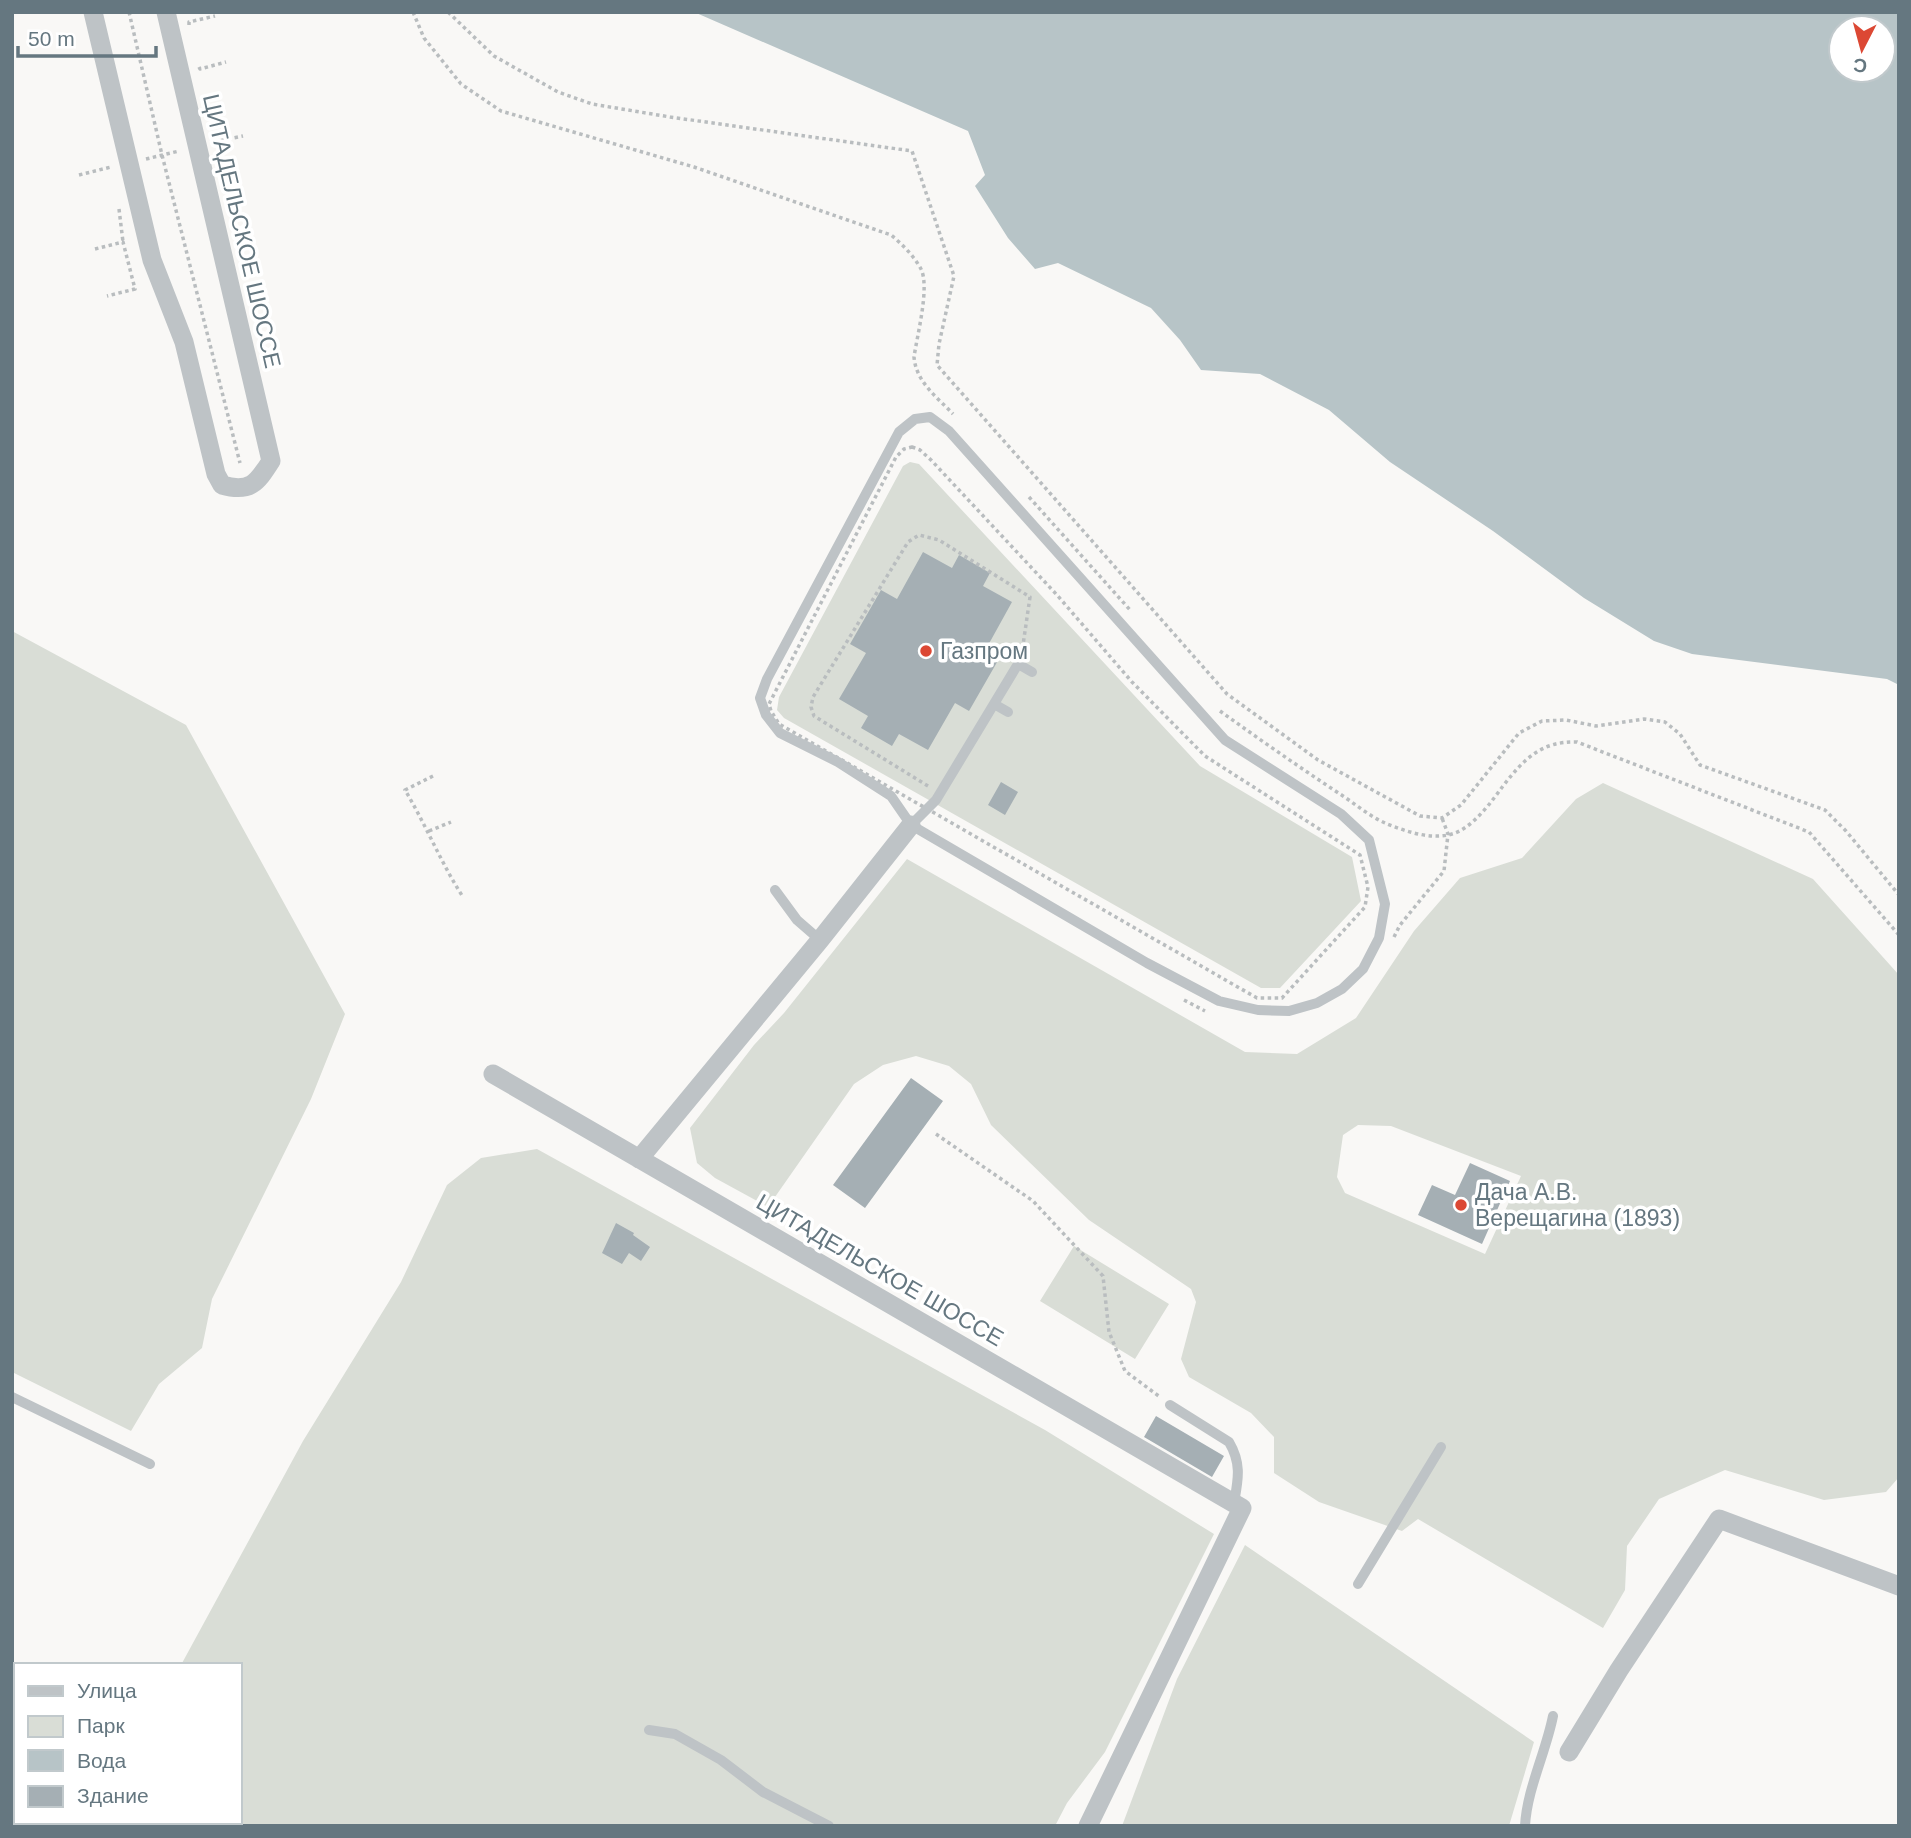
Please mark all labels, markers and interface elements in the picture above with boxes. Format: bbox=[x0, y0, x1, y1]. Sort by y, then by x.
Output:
scale bar bbox=[18, 14, 156, 58]
north arrow bbox=[1827, 14, 1897, 84]
text: 50 m bbox=[28, 27, 75, 50]
text: С bbox=[1852, 54, 1868, 77]
street label: ЦИТАДЕЛЬСКОЕ ШОССЕ bbox=[198, 91, 286, 371]
place label: Газпром bbox=[940, 638, 1028, 664]
marker: Газпром bbox=[918, 643, 934, 659]
place label: Дача А.В. Верещагина (1893) bbox=[1475, 1179, 1680, 1231]
street label: ЦИТАДЕЛЬСКОЕ ШОССЕ bbox=[752, 1189, 1008, 1351]
marker: Дача А.В. Верещагина (1893) bbox=[1453, 1197, 1469, 1213]
legend bbox=[14, 1663, 242, 1824]
text: Улица bbox=[77, 1679, 137, 1702]
text: Парк bbox=[77, 1714, 125, 1737]
text: Вода bbox=[77, 1749, 126, 1772]
text: Здание bbox=[77, 1784, 149, 1807]

